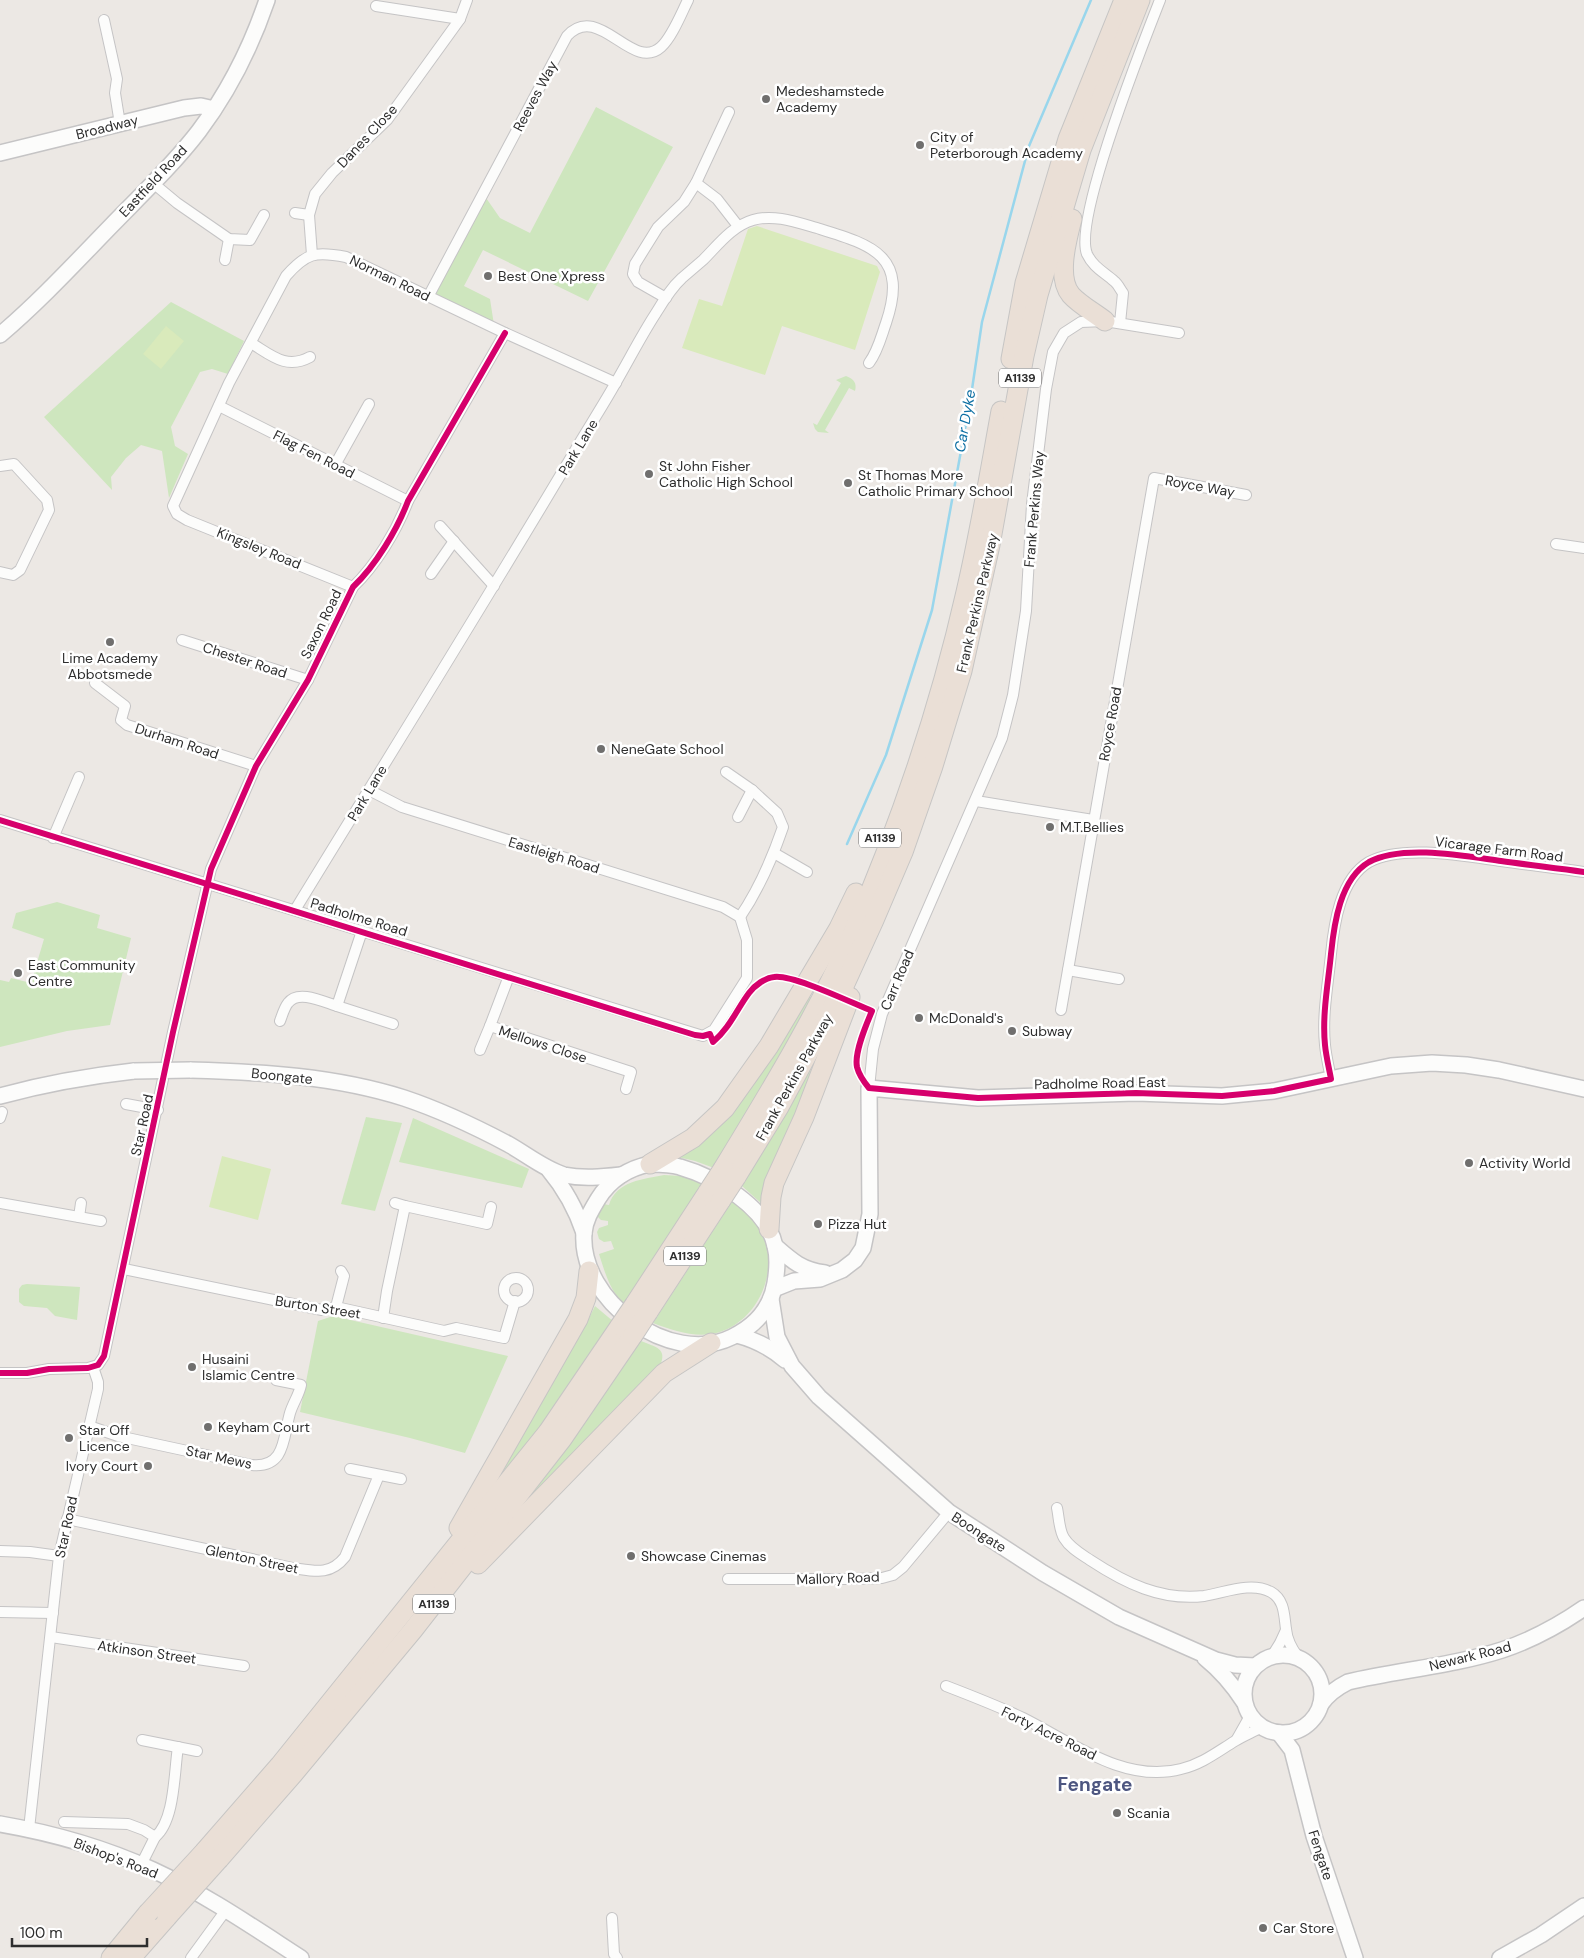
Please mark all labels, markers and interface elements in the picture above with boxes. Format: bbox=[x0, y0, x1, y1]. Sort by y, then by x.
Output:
street label: Reeves Way bbox=[509, 57, 561, 134]
place label: Medeshamstede Academy bbox=[776, 82, 884, 116]
marker: Medeshamstede Academy bbox=[760, 93, 772, 105]
street label: Danes Close bbox=[333, 100, 401, 172]
street label: Broadway bbox=[74, 111, 140, 143]
place label: City of Peterborough Academy bbox=[930, 128, 1083, 162]
marker: City of Peterborough Academy bbox=[914, 139, 926, 151]
street label: Eastfield Road bbox=[115, 141, 191, 221]
street label: Norman Road bbox=[347, 251, 433, 305]
place label: Best One Xpress bbox=[498, 267, 605, 285]
marker: Best One Xpress bbox=[482, 270, 494, 282]
road number: A1139 bbox=[999, 368, 1041, 388]
water label: Car Dyke bbox=[950, 388, 980, 454]
street label: Park Lane bbox=[554, 416, 602, 478]
street label: Flag Fen Road bbox=[270, 426, 358, 482]
street label: Frank Perkins Way bbox=[1020, 450, 1048, 568]
place label: St John Fisher Catholic High School bbox=[659, 457, 793, 491]
place label: St Thomas More Catholic Primary School bbox=[858, 466, 1013, 500]
marker: St John Fisher Catholic High School bbox=[643, 468, 655, 480]
street label: Royce Way bbox=[1164, 471, 1236, 501]
marker: St Thomas More Catholic Primary School bbox=[842, 477, 854, 489]
street label: Kingsley Road bbox=[214, 523, 304, 573]
street label: Frank Perkins Parkway bbox=[952, 531, 1002, 674]
street label: Saxon Road bbox=[296, 586, 346, 662]
marker: Lime Academy Abbotsmede bbox=[104, 636, 116, 648]
street label: Chester Road bbox=[201, 638, 289, 682]
place label: Lime Academy Abbotsmede bbox=[62, 649, 158, 683]
street label: Royce Road bbox=[1095, 685, 1125, 763]
street label: Durham Road bbox=[133, 719, 221, 763]
place label: NeneGate School bbox=[611, 740, 724, 758]
marker: NeneGate School bbox=[595, 743, 607, 755]
street label: Park Lane bbox=[343, 762, 391, 824]
place label: M.T.Bellies bbox=[1060, 818, 1124, 836]
marker: M.T.Bellies bbox=[1044, 821, 1056, 833]
road number: A1139 bbox=[859, 828, 901, 848]
street label: Vicarage Farm Road bbox=[1434, 832, 1564, 866]
street label: Eastleigh Road bbox=[506, 833, 602, 877]
street label: Padholme Road bbox=[308, 894, 410, 940]
street label: Carr Road bbox=[876, 947, 918, 1013]
place label: East Community Centre bbox=[28, 956, 136, 990]
marker: East Community Centre bbox=[12, 967, 24, 979]
place label: McDonald's bbox=[929, 1009, 1004, 1027]
street label: Frank Perkins Parkway bbox=[752, 1010, 836, 1144]
marker: McDonald's bbox=[913, 1012, 925, 1024]
street label: Mellows Close bbox=[497, 1021, 590, 1067]
place label: Subway bbox=[1022, 1022, 1072, 1040]
marker: Subway bbox=[1006, 1025, 1018, 1037]
street label: Boongate bbox=[250, 1064, 314, 1088]
street label: Padholme Road East bbox=[1034, 1073, 1166, 1093]
street label: Star Road bbox=[127, 1092, 157, 1158]
place label: Activity World bbox=[1479, 1154, 1571, 1172]
marker: Activity World bbox=[1463, 1157, 1475, 1169]
place label: Pizza Hut bbox=[828, 1215, 887, 1233]
marker: Pizza Hut bbox=[812, 1218, 824, 1230]
road number: A1139 bbox=[664, 1246, 706, 1266]
street label: Burton Street bbox=[274, 1291, 362, 1323]
place label: Husaini Islamic Centre bbox=[202, 1350, 295, 1384]
marker: Husaini Islamic Centre bbox=[186, 1361, 198, 1373]
place label: Keyham Court bbox=[218, 1418, 310, 1436]
place label: Star Off Licence bbox=[79, 1421, 130, 1455]
marker: Keyham Court bbox=[202, 1421, 214, 1433]
marker: Star Off Licence bbox=[63, 1432, 75, 1444]
street label: Star Mews bbox=[184, 1441, 254, 1473]
place label: Ivory Court bbox=[66, 1457, 138, 1475]
marker: Ivory Court bbox=[142, 1460, 154, 1472]
street label: Star Road bbox=[51, 1494, 81, 1560]
street label: Boongate bbox=[948, 1508, 1010, 1556]
street label: Glenton Street bbox=[204, 1540, 300, 1578]
place label: Showcase Cinemas bbox=[641, 1547, 766, 1565]
marker: Showcase Cinemas bbox=[625, 1550, 637, 1562]
street label: Mallory Road bbox=[796, 1568, 880, 1588]
road number: A1139 bbox=[413, 1595, 455, 1614]
street label: Atkinson Street bbox=[97, 1636, 197, 1668]
street label: Newark Road bbox=[1427, 1637, 1513, 1675]
street label: Forty Acre Road bbox=[998, 1702, 1100, 1764]
district label: Fengate bbox=[1058, 1772, 1133, 1797]
place label: Scania bbox=[1127, 1804, 1170, 1822]
marker: Scania bbox=[1111, 1807, 1123, 1819]
street label: Fengate bbox=[1304, 1828, 1338, 1882]
street label: Bishop's Road bbox=[71, 1834, 161, 1882]
scale bar bbox=[12, 1916, 148, 1948]
place label: Car Store bbox=[1273, 1919, 1334, 1937]
marker: Car Store bbox=[1257, 1922, 1269, 1934]
text: 100 m bbox=[20, 1923, 63, 1943]

